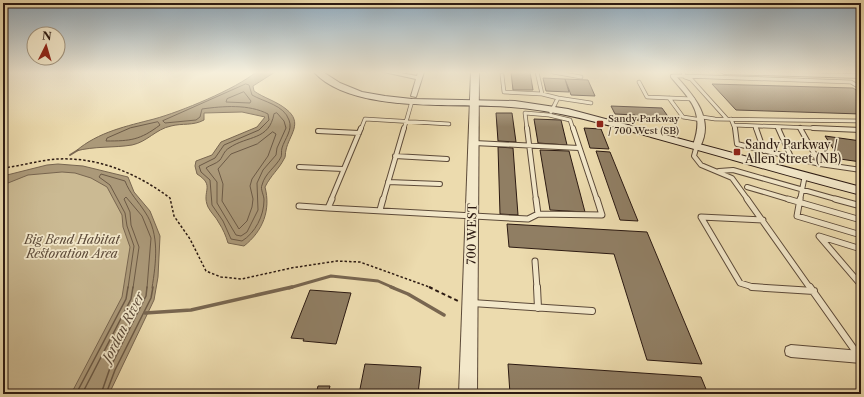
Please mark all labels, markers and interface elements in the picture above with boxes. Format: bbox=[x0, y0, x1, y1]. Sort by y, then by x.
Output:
north arrow bbox=[26, 26, 66, 66]
text: N bbox=[41, 29, 53, 43]
place label: Sandy Parkway / 700 West (SB) bbox=[608, 112, 680, 137]
marker: Sandy Parkway / 700 West (SB) bbox=[595, 119, 605, 129]
place label: Sandy Parkway / Allen Street (NB) bbox=[744, 137, 841, 166]
marker: Sandy Parkway / Allen Street (NB) bbox=[732, 147, 742, 157]
street label: 700 WEST bbox=[463, 203, 480, 265]
park label: Big Bend Habitat Restoration Area bbox=[23, 232, 121, 261]
water label: Jordan River bbox=[97, 288, 148, 368]

